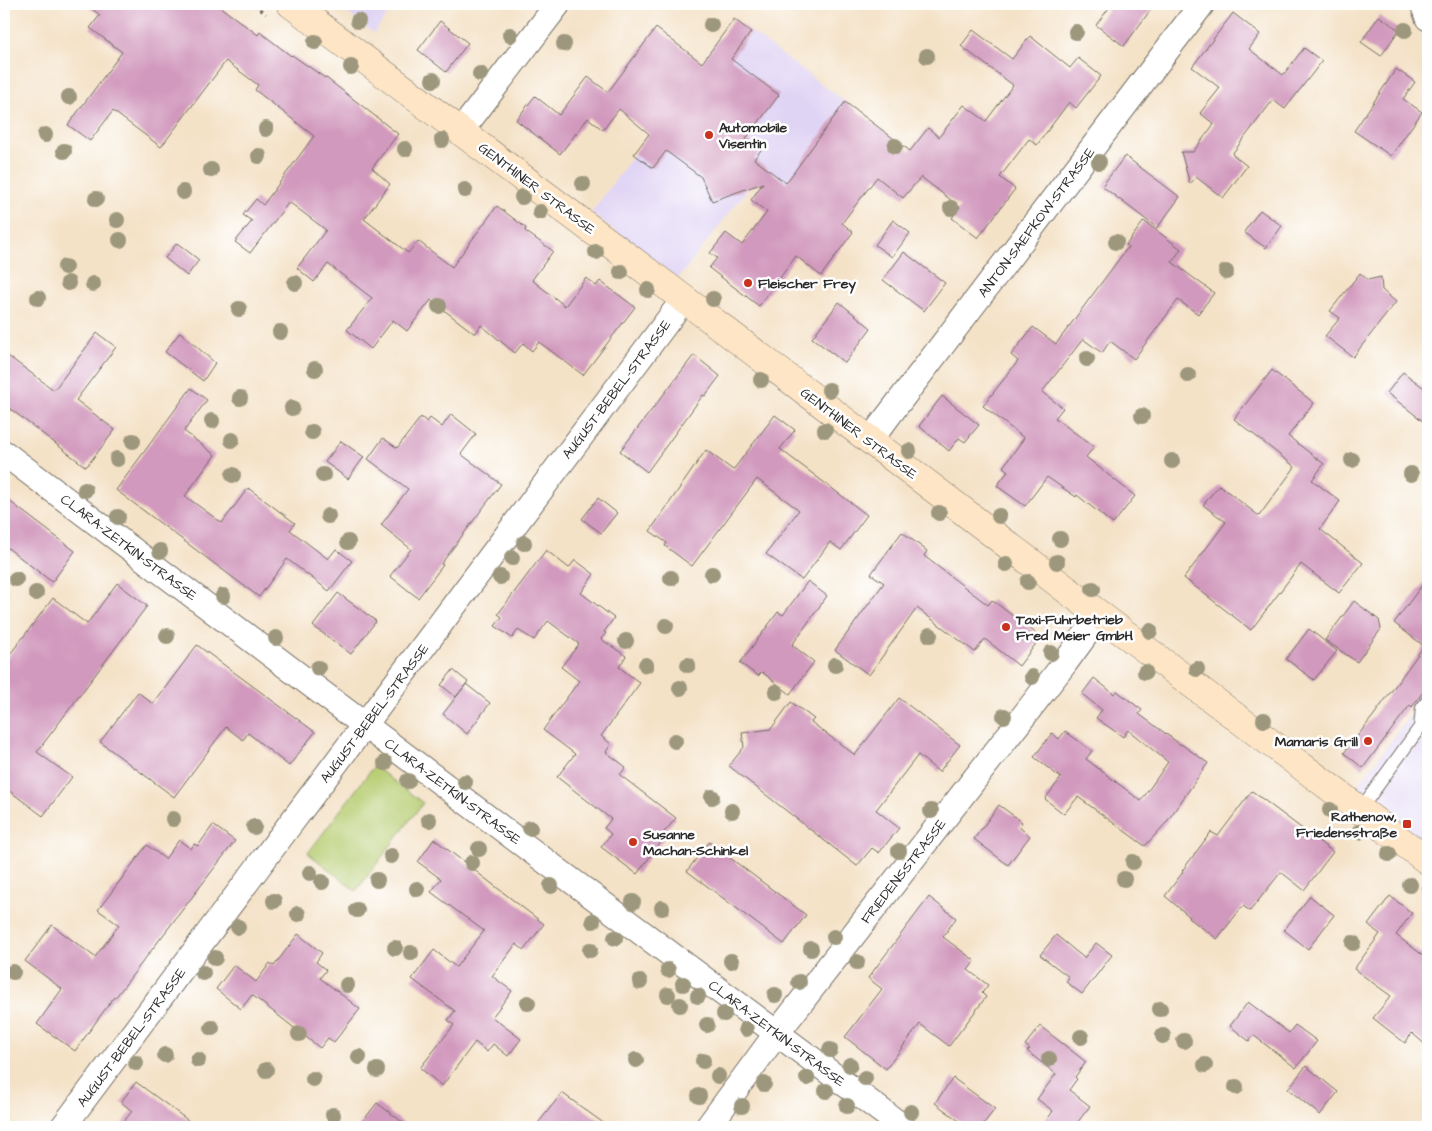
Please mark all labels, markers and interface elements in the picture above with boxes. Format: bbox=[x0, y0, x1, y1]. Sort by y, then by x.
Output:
place label: Automobile Visentin bbox=[718, 118, 788, 154]
marker: Automobile Visentin bbox=[703, 129, 715, 141]
street label: GENTHINER STRASSE bbox=[474, 138, 600, 240]
street label: ANTON-SAEFKOW-STRASSE bbox=[974, 143, 1100, 302]
place label: Fleischer Frey bbox=[758, 274, 856, 294]
marker: Fleischer Frey bbox=[742, 277, 754, 289]
street label: AUGUST-BEBEL-STRASSE bbox=[558, 315, 676, 463]
street label: GENTHINER STRASSE bbox=[796, 383, 922, 485]
street label: CLARA-ZETKIN-STRASSE bbox=[56, 490, 201, 606]
place label: Taxi-Fuhrbetrieb Fred Meier GmbH bbox=[1015, 610, 1133, 646]
marker: Taxi-Fuhrbetrieb Fred Meier GmbH bbox=[1000, 621, 1012, 633]
street label: AUGUST-BEBEL-STRASSE bbox=[316, 639, 434, 787]
place label: Mamaris Grill bbox=[1275, 732, 1359, 752]
street label: CLARA-ZETKIN-STRASSE bbox=[380, 734, 525, 850]
marker: Mamaris Grill bbox=[1362, 735, 1374, 747]
place label: Rathenow, Friedensstraße bbox=[1296, 807, 1397, 843]
street label: FRIEDENSSTRASSE bbox=[856, 814, 952, 928]
marker: Rathenow, Friedensstraße bbox=[1401, 818, 1413, 830]
place label: Susanne Machan-Schinkel bbox=[642, 825, 749, 861]
marker: Susanne Machan-Schinkel bbox=[627, 836, 639, 848]
street label: AUGUST-BEBEL-STRASSE bbox=[73, 963, 191, 1111]
street label: CLARA-ZETKIN-STRASSE bbox=[704, 976, 849, 1092]

